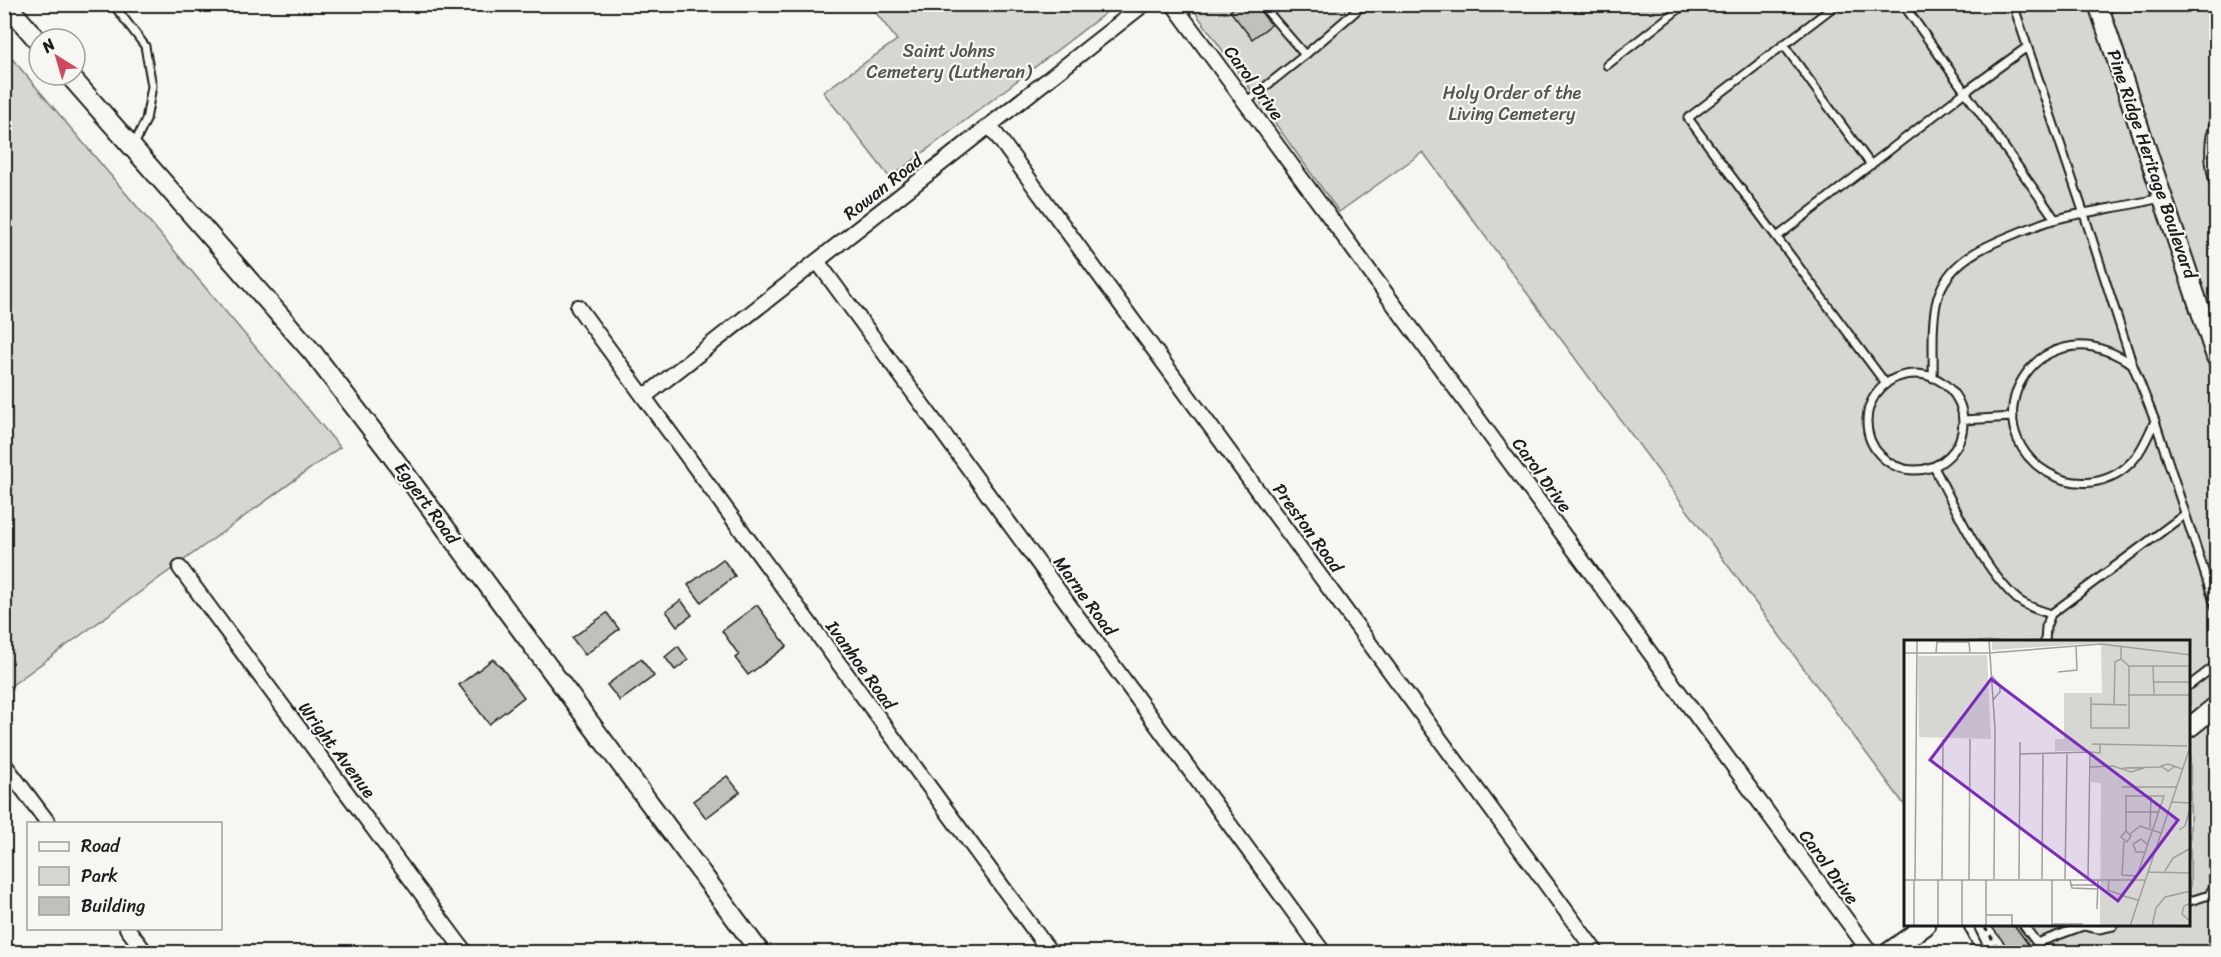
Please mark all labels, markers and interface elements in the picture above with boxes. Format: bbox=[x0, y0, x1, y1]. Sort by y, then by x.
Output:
north arrow bbox=[27, 27, 87, 87]
text: N bbox=[34, 30, 62, 61]
park label: Saint Johns Cemetery (Lutheran) bbox=[867, 35, 1033, 88]
street label: Carol Drive bbox=[1215, 38, 1293, 128]
street label: Pine Ridge Heritage Boulevard bbox=[2098, 45, 2207, 284]
park label: Holy Order of the Living Cemetery bbox=[1443, 77, 1582, 130]
street label: Rowan Road bbox=[836, 144, 931, 229]
street label: Carol Drive bbox=[1503, 430, 1581, 520]
street label: Eggert Road bbox=[386, 455, 469, 552]
street label: Preston Road bbox=[1264, 476, 1353, 581]
street label: Marne Road bbox=[1045, 549, 1126, 644]
street label: Ivanhoe Road bbox=[817, 612, 906, 718]
inset map bbox=[1904, 640, 2191, 927]
street label: Wright Avenue bbox=[290, 695, 385, 806]
legend bbox=[27, 822, 222, 930]
street label: Carol Drive bbox=[1790, 822, 1868, 912]
text: Road bbox=[81, 830, 121, 862]
text: Park bbox=[81, 860, 118, 892]
text: Building bbox=[81, 890, 145, 922]

